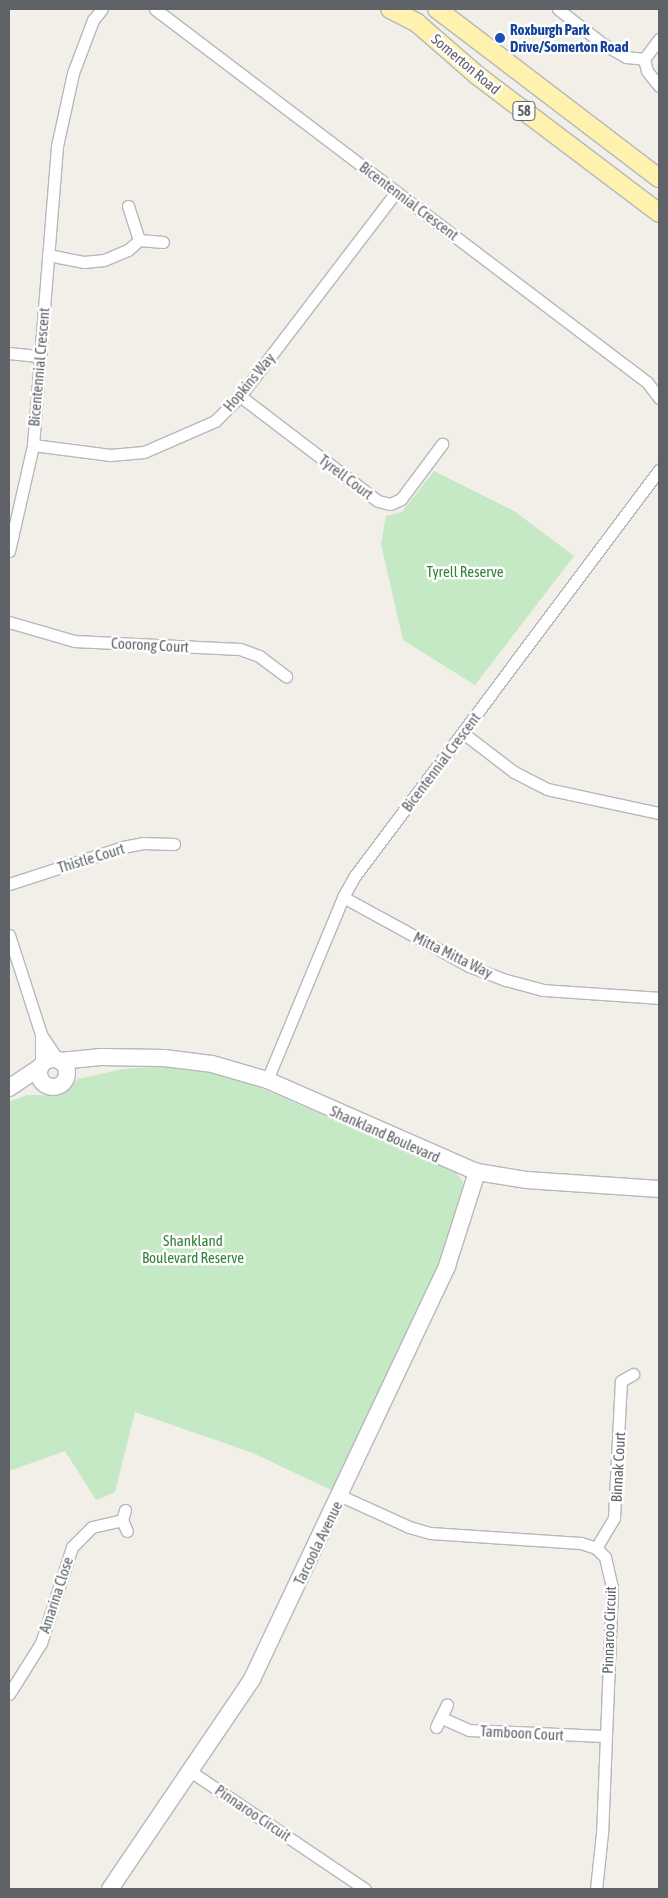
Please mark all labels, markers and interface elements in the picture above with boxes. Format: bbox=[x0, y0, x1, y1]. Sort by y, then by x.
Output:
place label: Roxburgh Park Drive/Somerton Road bbox=[510, 20, 629, 55]
street label: Somerton Road bbox=[428, 30, 504, 98]
marker: Roxburgh Park Drive/Somerton Road bbox=[494, 32, 506, 44]
road number: 58 bbox=[512, 100, 536, 122]
street label: Bicentennial Crescent bbox=[356, 158, 462, 244]
street label: Bicentennial Crescent bbox=[25, 307, 53, 427]
street label: Hopkins Way bbox=[219, 349, 279, 415]
street label: Tyrell Court bbox=[315, 451, 377, 503]
park label: Tyrell Reserve bbox=[426, 563, 504, 581]
street label: Coorong Court bbox=[111, 634, 189, 656]
street label: Bicentennial Crescent bbox=[398, 709, 484, 815]
street label: Thistle Court bbox=[55, 839, 127, 877]
street label: Mitta Mitta Way bbox=[410, 928, 496, 982]
street label: Shankland Boulevard bbox=[327, 1102, 443, 1166]
park label: Shankland Boulevard Reserve bbox=[142, 1231, 244, 1266]
street label: Binnak Court bbox=[607, 1431, 629, 1503]
street label: Tarcoola Avenue bbox=[290, 1498, 346, 1588]
street label: Amarina Close bbox=[35, 1555, 77, 1635]
street label: Pinnaroo Circuit bbox=[598, 1586, 620, 1674]
street label: Tamboon Court bbox=[480, 1722, 564, 1744]
street label: Pinnaroo Circuit bbox=[212, 1781, 294, 1845]

